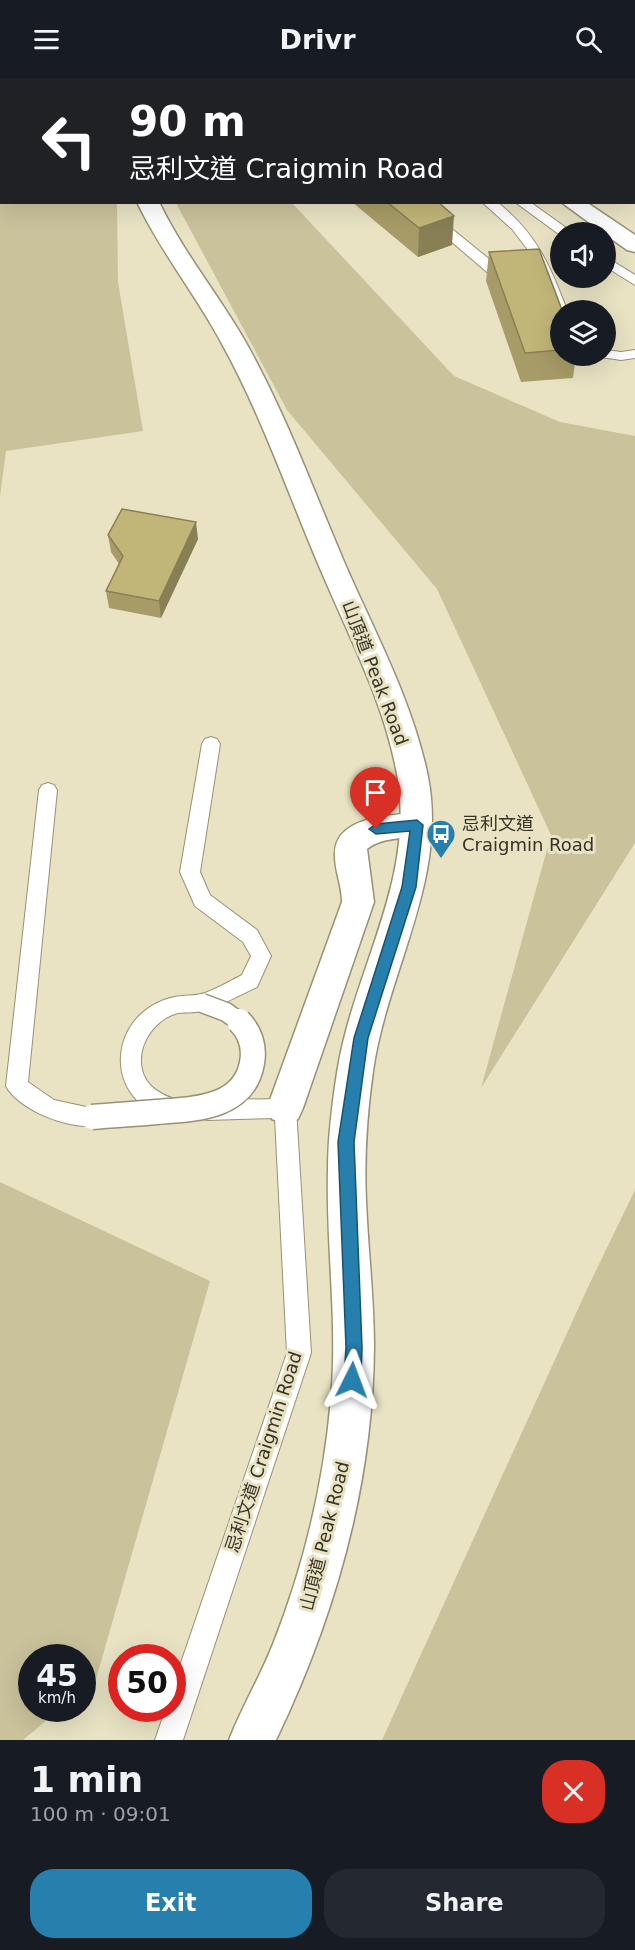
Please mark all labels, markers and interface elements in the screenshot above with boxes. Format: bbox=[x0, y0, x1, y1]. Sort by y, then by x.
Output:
icon: menu bbox=[30, 23, 63, 56]
icon: search bbox=[572, 23, 605, 56]
text: Drivr bbox=[280, 24, 355, 55]
text: 90 m bbox=[129, 97, 246, 146]
icon: left bbox=[30, 102, 108, 180]
text: 忌利文道 Craigmin Road bbox=[129, 153, 444, 184]
map controls bbox=[550, 222, 616, 366]
button: sound bbox=[550, 222, 616, 288]
button: layers bbox=[550, 300, 616, 366]
street label: 山頂道 Peak Road bbox=[338, 597, 413, 748]
pin bbox=[350, 767, 401, 829]
icon: arrive bbox=[359, 776, 392, 809]
place label: 忌利文道 Craigmin Road bbox=[462, 813, 594, 855]
bus stop icon: 忌利文道 Craigmin Road bbox=[425, 818, 457, 860]
position arrow bbox=[320, 1348, 384, 1412]
street label: 忌利文道 Craigmin Road bbox=[221, 1349, 306, 1555]
street label: 山頂道 Peak Road bbox=[296, 1459, 353, 1613]
speed limit sign: 50 bbox=[108, 1644, 186, 1722]
text: 45 bbox=[36, 1658, 78, 1693]
text: km/h bbox=[38, 1689, 76, 1707]
text: 1 min bbox=[30, 1759, 143, 1800]
button: close bbox=[542, 1760, 605, 1823]
text: 100 m · 09:01 bbox=[30, 1802, 171, 1826]
button: Exit bbox=[30, 1869, 312, 1938]
button: Share bbox=[324, 1869, 605, 1938]

